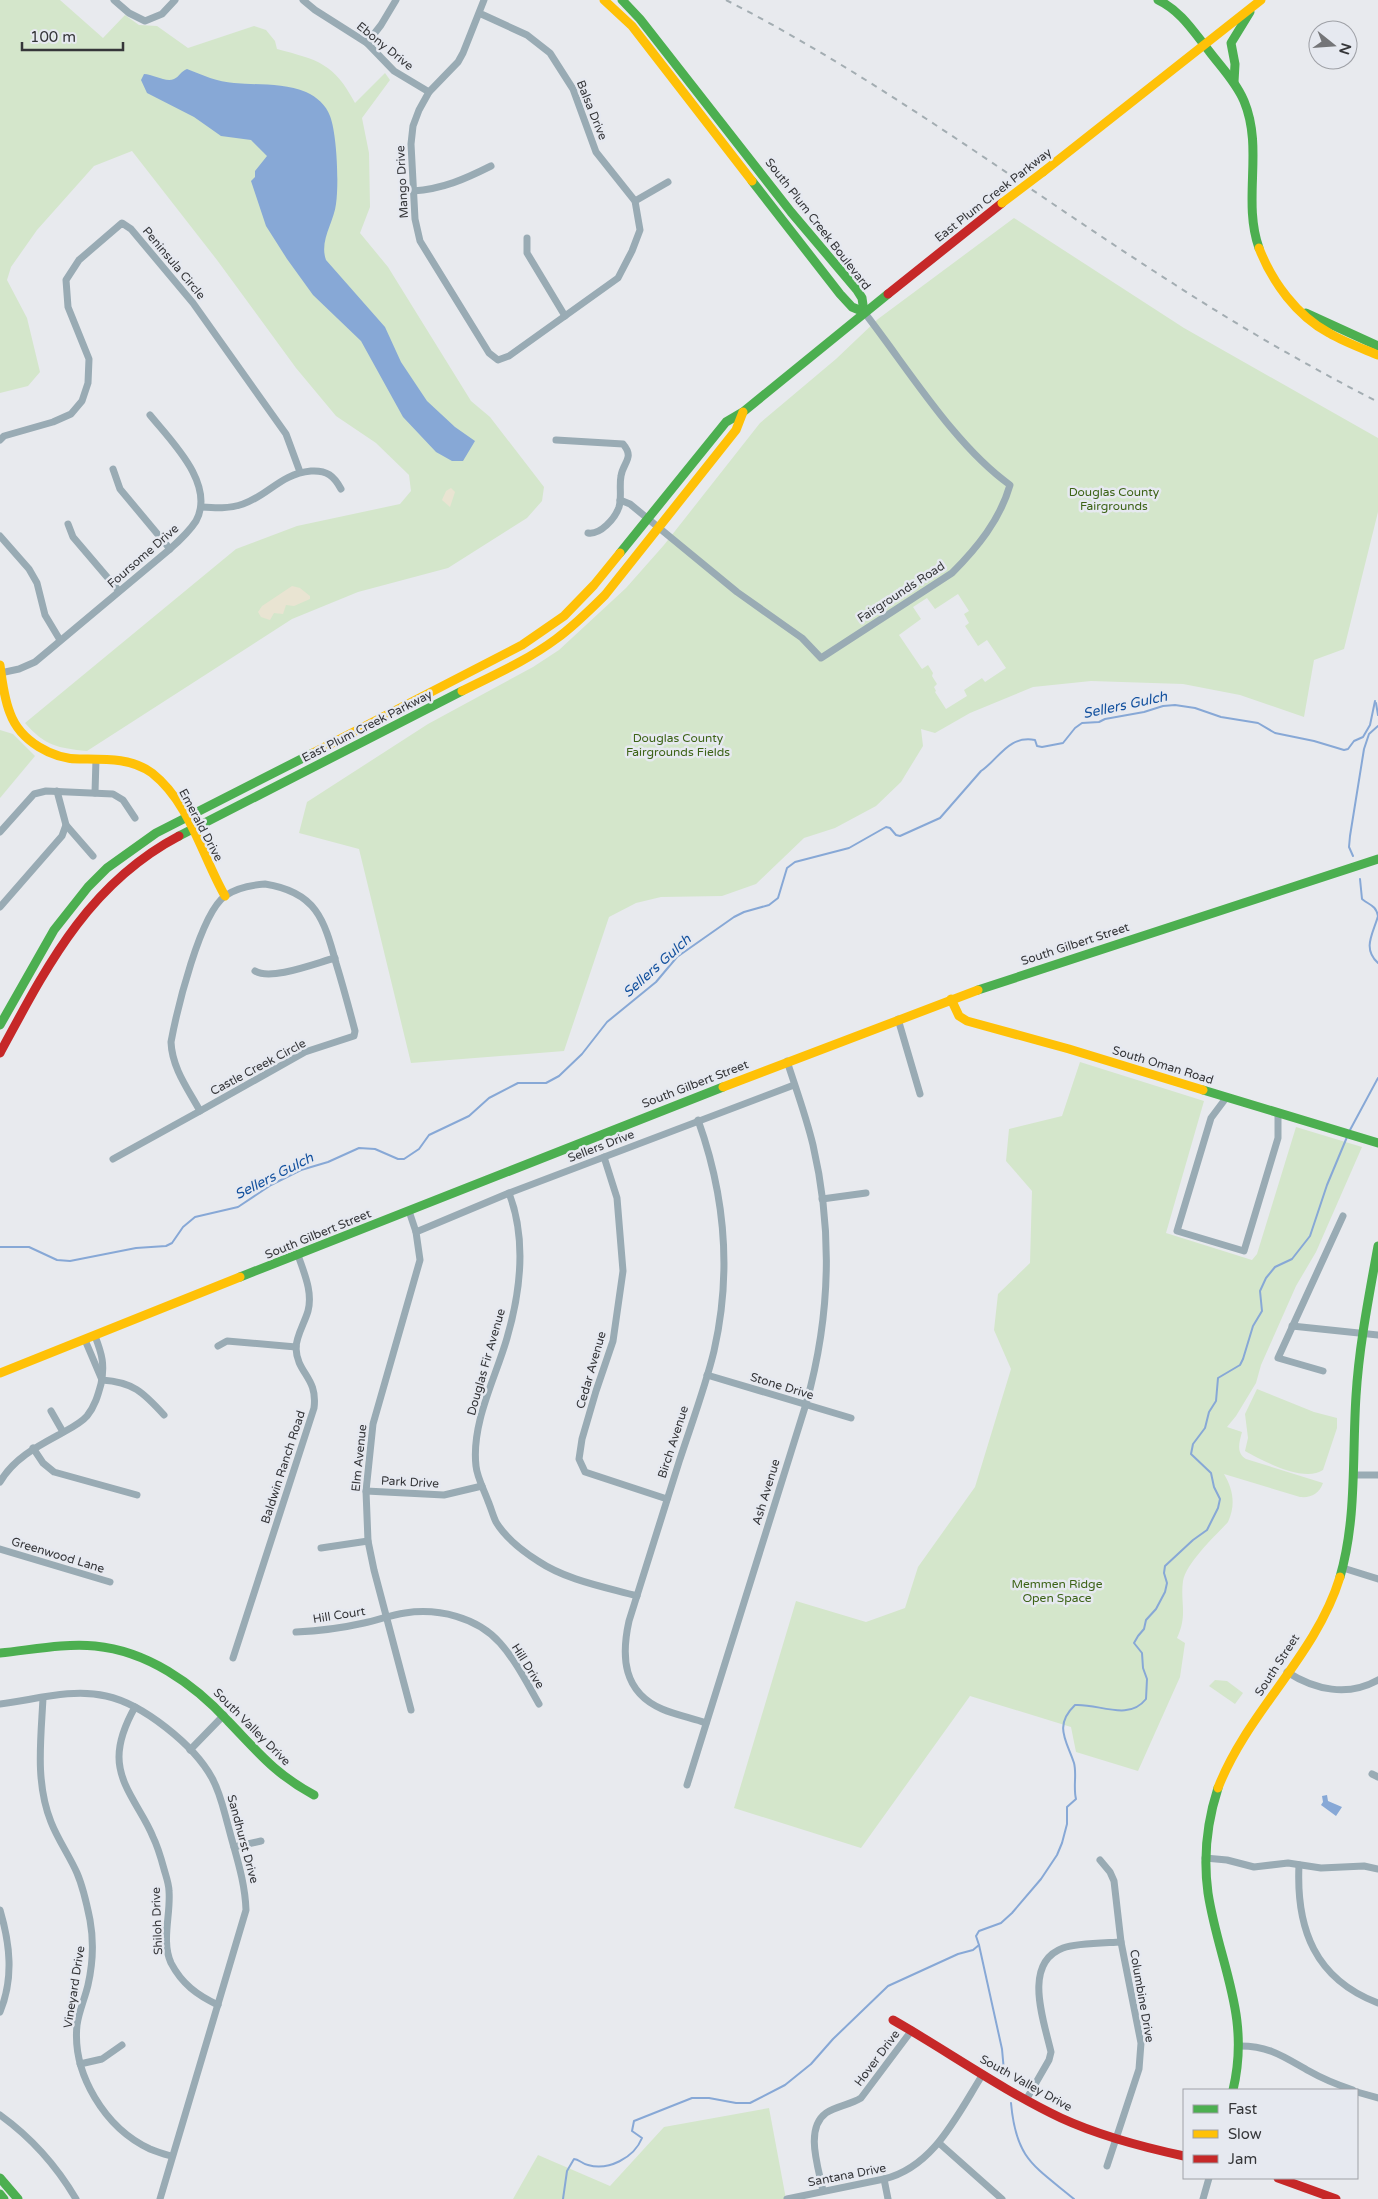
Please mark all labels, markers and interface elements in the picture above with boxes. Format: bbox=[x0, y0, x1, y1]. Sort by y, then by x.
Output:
street label: Ebony Drive bbox=[354, 19, 416, 73]
scale bar bbox=[22, 20, 124, 52]
north arrow bbox=[1308, 20, 1358, 70]
text: 100 m bbox=[30, 28, 76, 46]
text: N bbox=[1335, 41, 1355, 57]
street label: Balsa Drive bbox=[574, 78, 610, 142]
street label: Mango Drive bbox=[393, 145, 411, 219]
street label: East Plum Creek Parkway bbox=[932, 145, 1055, 245]
street label: South Plum Creek Boulevard bbox=[762, 155, 874, 293]
street label: Peninsula Circle bbox=[140, 224, 208, 302]
park label: Douglas County Fairgrounds bbox=[1069, 485, 1160, 513]
street label: Foursome Drive bbox=[105, 521, 182, 591]
street label: Fairgrounds Road bbox=[855, 559, 947, 625]
street label: East Plum Creek Parkway bbox=[300, 687, 435, 765]
water label: Sellers Gulch bbox=[1081, 688, 1169, 722]
park label: Douglas County Fairgrounds Fields bbox=[626, 731, 730, 759]
street label: Emerald Drive bbox=[176, 786, 226, 864]
street label: South Gilbert Street bbox=[1019, 920, 1131, 968]
water label: Sellers Gulch bbox=[619, 931, 695, 1001]
street label: Castle Creek Circle bbox=[208, 1036, 308, 1098]
street label: South Oman Road bbox=[1111, 1043, 1215, 1087]
street label: South Gilbert Street bbox=[640, 1057, 751, 1111]
street label: Sellers Drive bbox=[566, 1127, 636, 1165]
water label: Sellers Gulch bbox=[232, 1149, 316, 1203]
street label: South Gilbert Street bbox=[263, 1206, 373, 1262]
street label: Douglas Fir Avenue bbox=[464, 1307, 508, 1417]
street label: Cedar Avenue bbox=[573, 1329, 609, 1410]
street label: Stone Drive bbox=[749, 1370, 816, 1402]
street label: Birch Avenue bbox=[655, 1404, 691, 1480]
street label: Baldwin Ranch Road bbox=[258, 1409, 308, 1525]
street label: Elm Avenue bbox=[348, 1423, 370, 1492]
street label: Ash Avenue bbox=[749, 1457, 783, 1527]
street label: Park Drive bbox=[381, 1473, 440, 1491]
street label: Greenwood Lane bbox=[10, 1534, 107, 1576]
park label: Memmen Ridge Open Space bbox=[1012, 1577, 1103, 1605]
street label: Hill Court bbox=[312, 1604, 367, 1626]
street label: South Street bbox=[1252, 1631, 1303, 1699]
street label: Hill Drive bbox=[509, 1641, 547, 1691]
street label: South Valley Drive bbox=[211, 1686, 294, 1769]
street label: Sandhurst Drive bbox=[224, 1793, 262, 1885]
street label: Shiloh Drive bbox=[149, 1887, 165, 1955]
street label: Vineyard Drive bbox=[61, 1945, 87, 2029]
street label: Columbine Drive bbox=[1127, 1948, 1157, 2044]
street label: Hover Drive bbox=[851, 2027, 903, 2089]
street label: South Valley Drive bbox=[977, 2052, 1075, 2114]
legend bbox=[1183, 2089, 1358, 2179]
text: Fast bbox=[1228, 2100, 1258, 2118]
text: Slow bbox=[1228, 2125, 1262, 2143]
text: Jam bbox=[1228, 2150, 1257, 2168]
street label: Santana Drive bbox=[807, 2161, 887, 2189]

